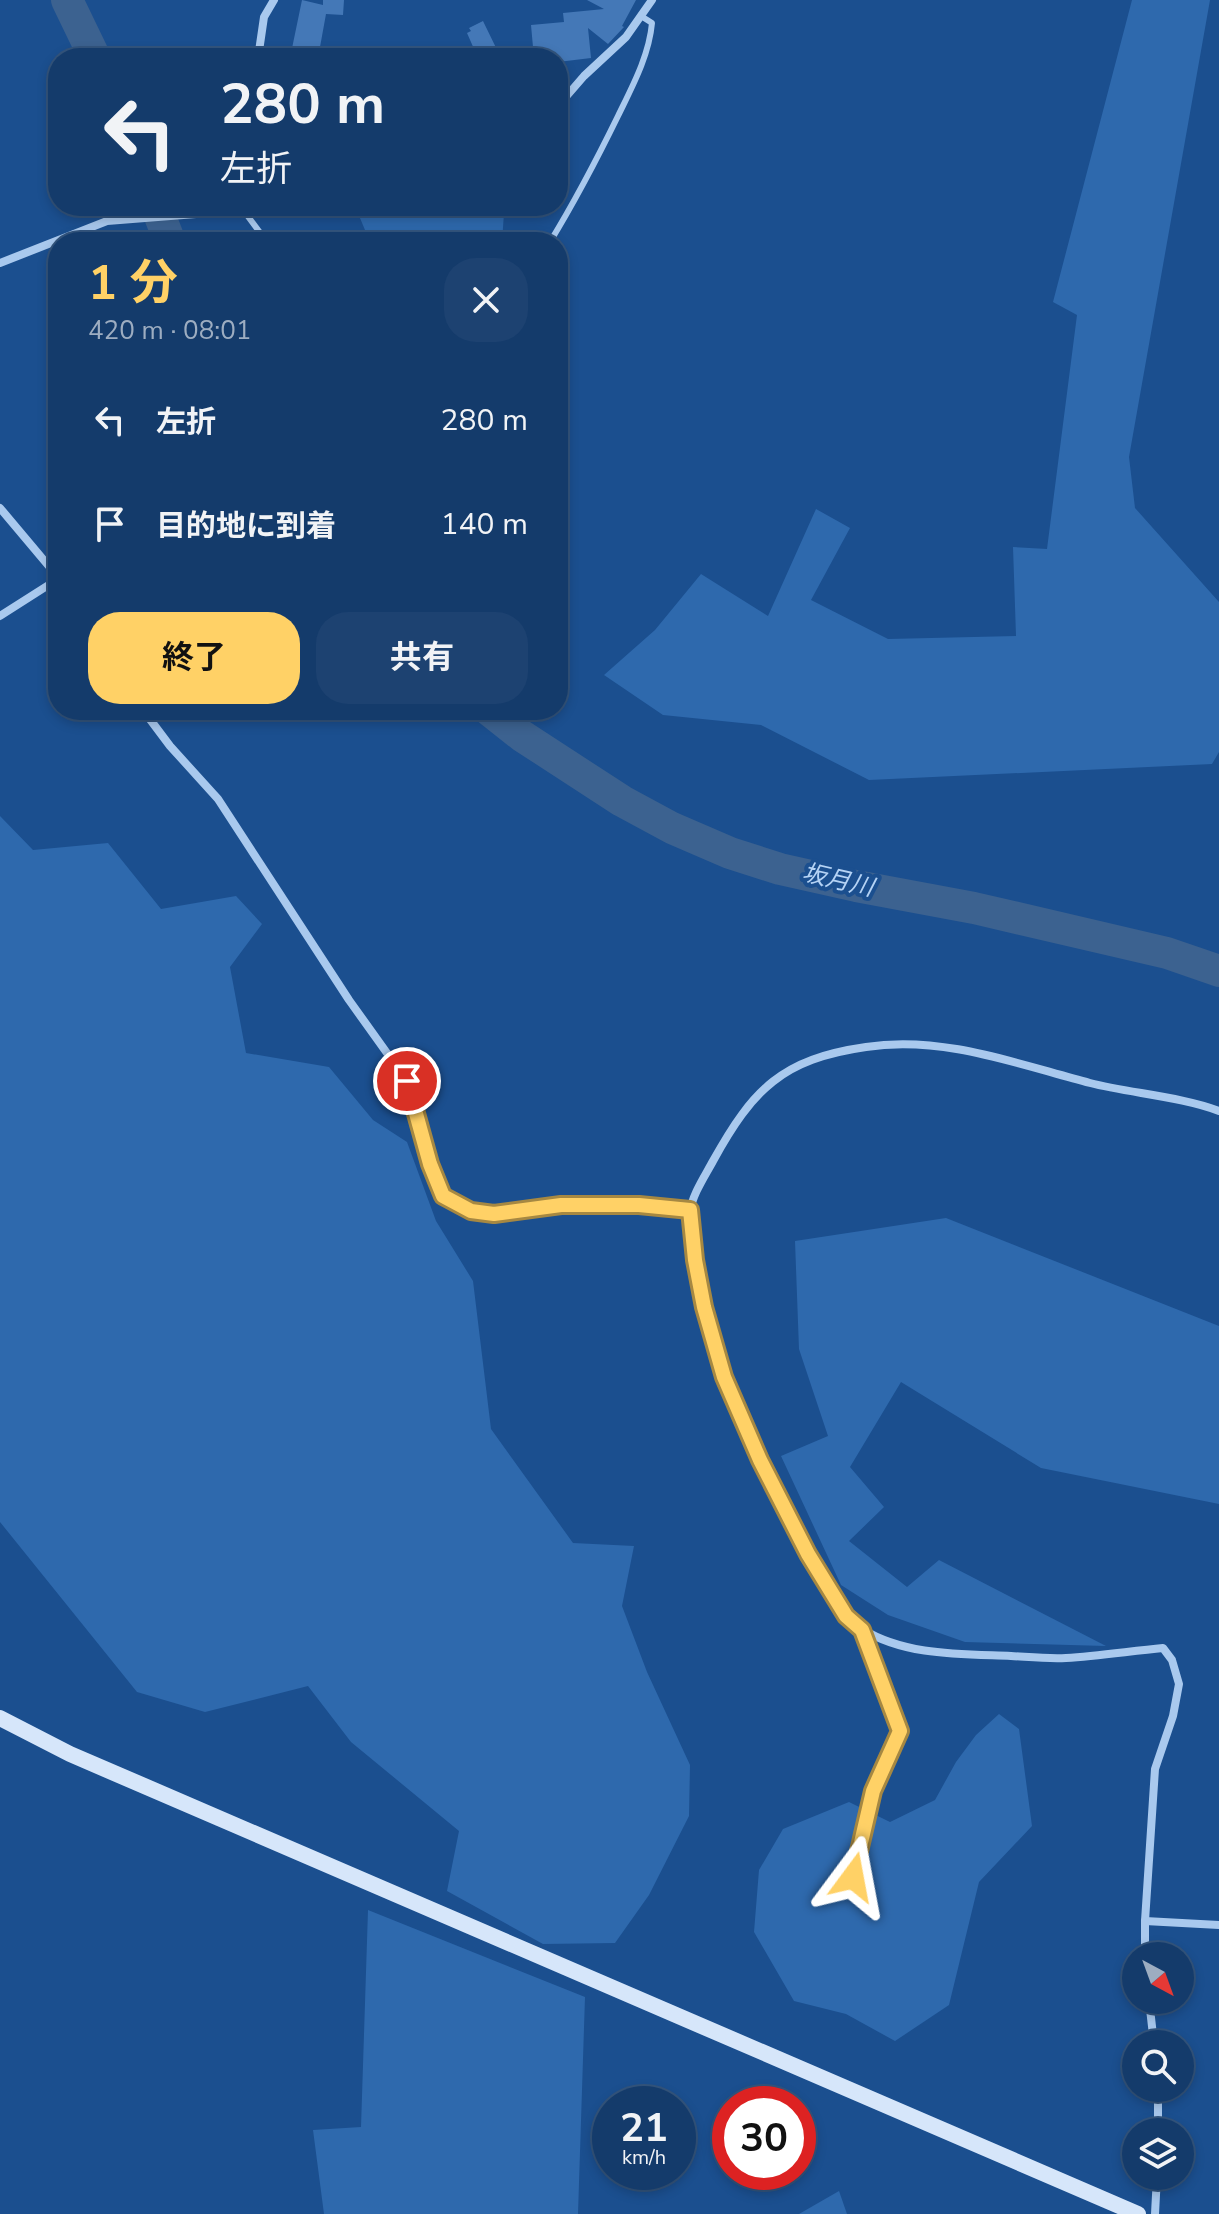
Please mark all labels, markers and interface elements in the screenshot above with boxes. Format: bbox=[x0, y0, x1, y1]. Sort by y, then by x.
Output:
text: 280 m bbox=[220, 66, 385, 143]
icon: left bbox=[88, 80, 192, 184]
text: 左折 bbox=[220, 145, 292, 194]
text: 1 分 bbox=[88, 250, 178, 316]
button: close bbox=[444, 258, 528, 342]
text: 420 m · 08:01 bbox=[88, 313, 251, 348]
icon: left bbox=[88, 398, 132, 442]
text: 280 m bbox=[441, 400, 528, 441]
text: 左折 bbox=[156, 402, 216, 443]
icon: arrive bbox=[88, 502, 132, 546]
text: 140 m bbox=[441, 504, 528, 545]
text: 目的地に到着 bbox=[156, 506, 336, 547]
button: 終了 bbox=[88, 612, 300, 704]
button: 共有 bbox=[316, 612, 528, 704]
water label: 坂月川 bbox=[799, 856, 880, 904]
pin bbox=[373, 1047, 441, 1115]
icon: arrive bbox=[385, 1059, 429, 1103]
position arrow bbox=[811, 1835, 895, 1919]
north arrow bbox=[1122, 1942, 1194, 2014]
map controls bbox=[1122, 1942, 1194, 2190]
button: search bbox=[1122, 2030, 1194, 2102]
speed limit sign: 30 bbox=[712, 2086, 816, 2190]
text: 21 bbox=[620, 2101, 668, 2155]
button: layers bbox=[1122, 2118, 1194, 2190]
text: km/h bbox=[622, 2144, 666, 2171]

